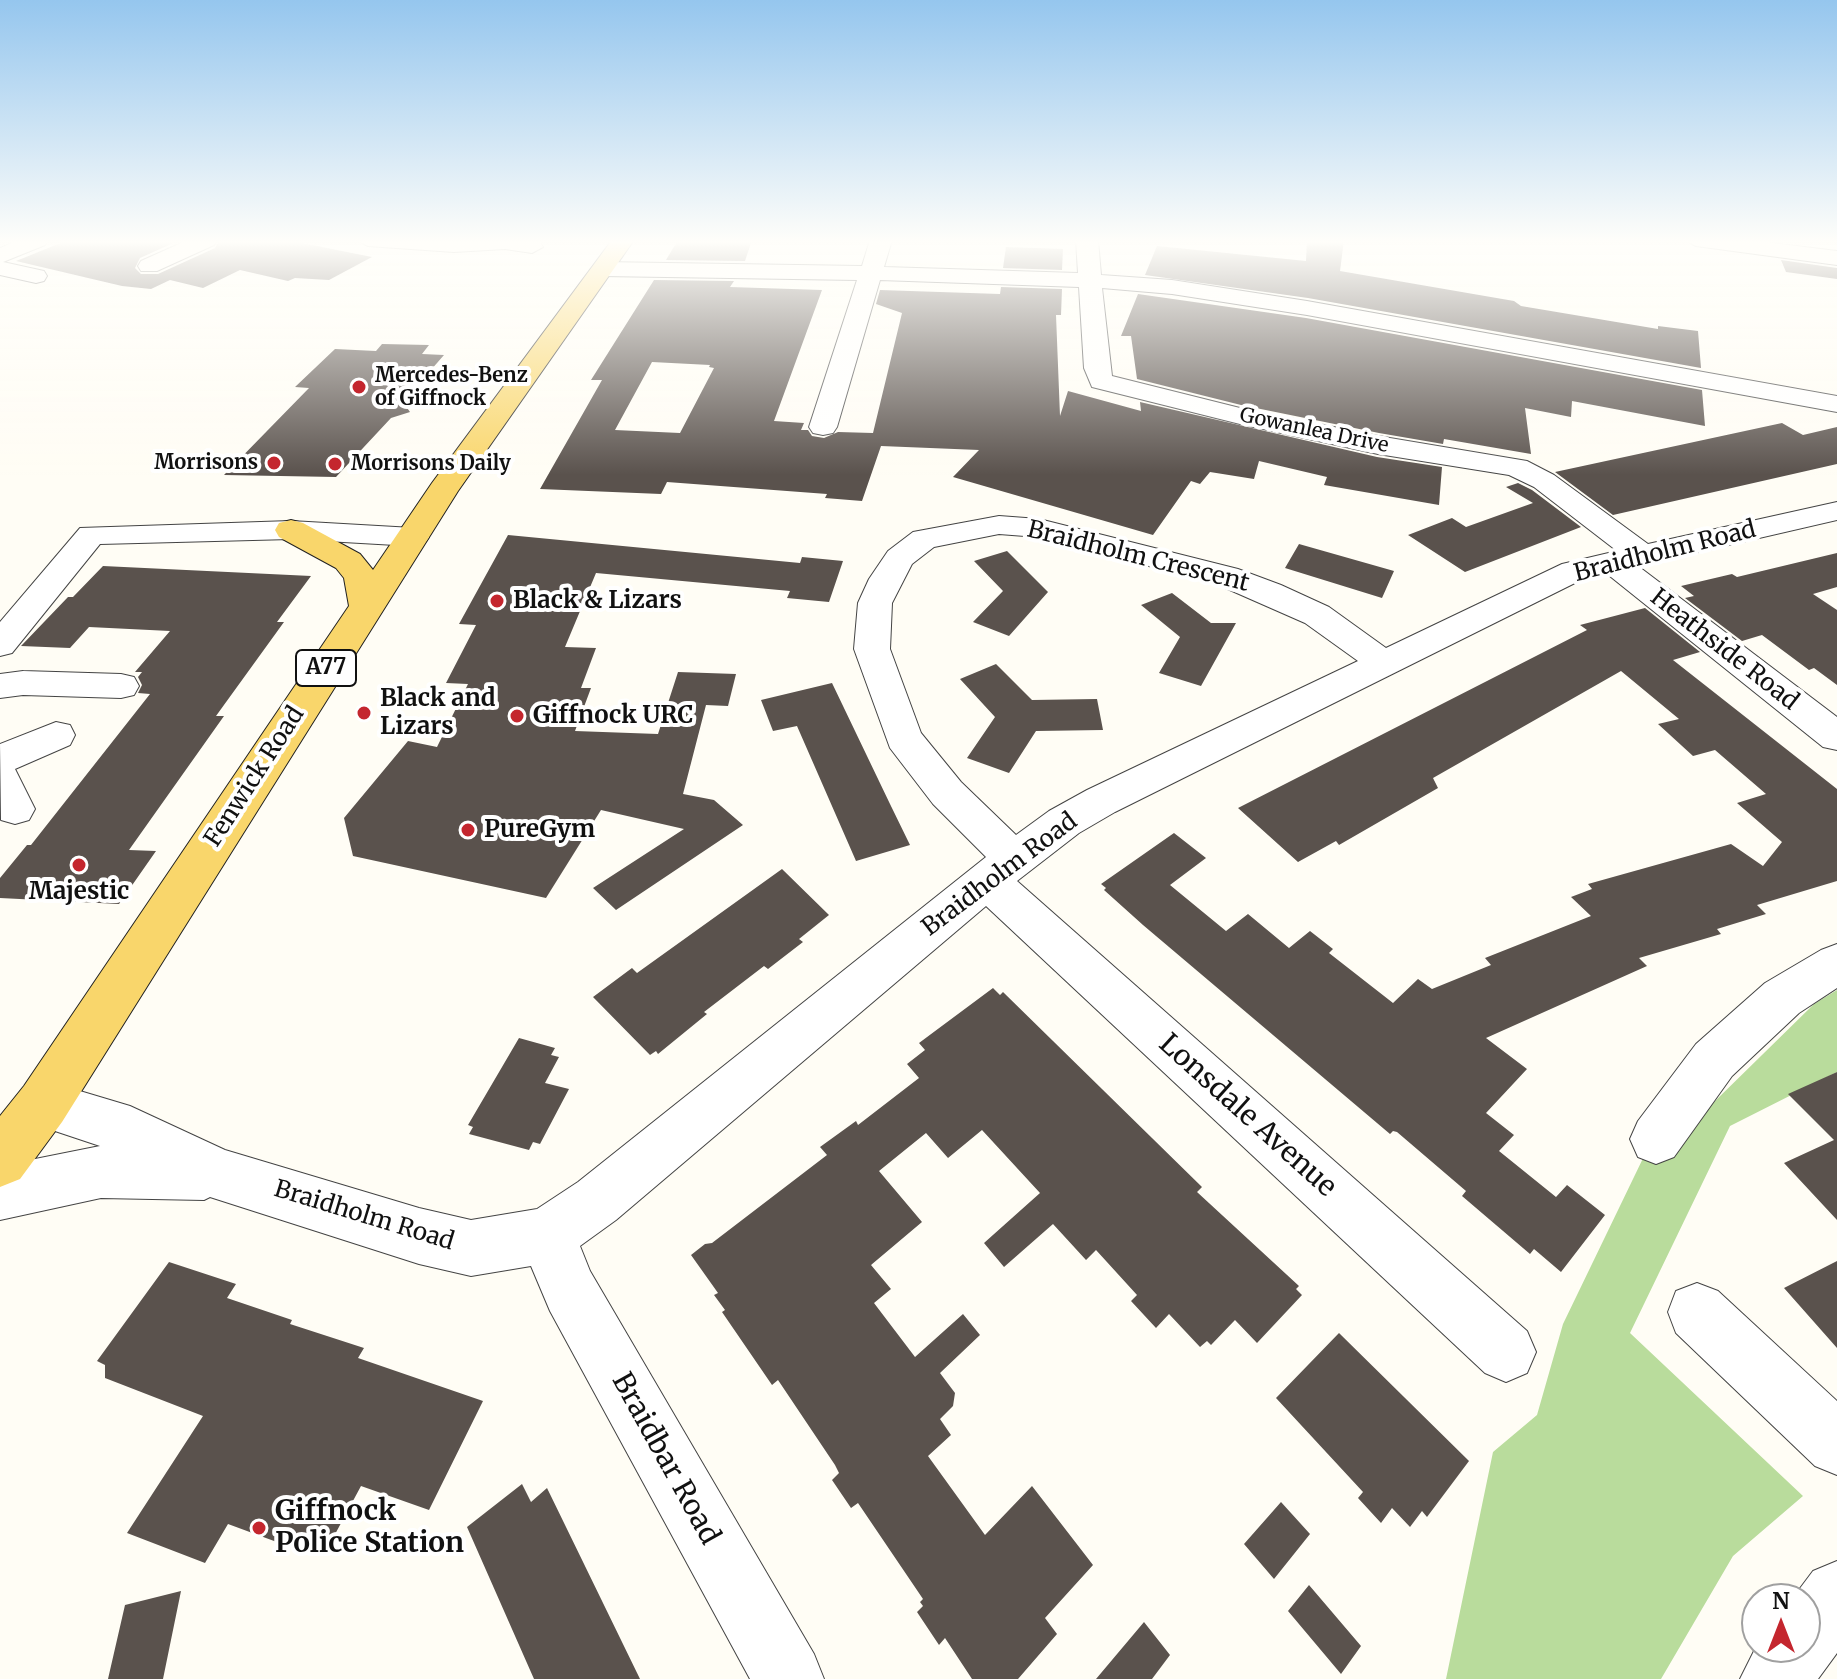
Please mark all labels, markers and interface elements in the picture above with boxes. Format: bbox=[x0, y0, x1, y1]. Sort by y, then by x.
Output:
place label: Mercedes-Benz of Giffnock bbox=[375, 364, 528, 411]
marker: Mercedes-Benz of Giffnock bbox=[350, 378, 368, 396]
street label: Gowanlea Drive bbox=[1237, 404, 1391, 458]
place label: Morrisons bbox=[154, 451, 258, 475]
place label: Morrisons Daily bbox=[351, 452, 511, 476]
marker: Morrisons bbox=[265, 454, 283, 472]
marker: Morrisons Daily bbox=[326, 455, 344, 473]
street label: Braidholm Crescent bbox=[1024, 515, 1252, 599]
street label: Braidholm Road bbox=[1571, 515, 1759, 589]
street label: Heathside Road bbox=[1644, 583, 1804, 717]
place label: Black & Lizars bbox=[513, 587, 682, 615]
marker: Black & Lizars bbox=[488, 592, 506, 610]
road number: A77 bbox=[296, 650, 356, 686]
place label: Black and Lizars bbox=[380, 685, 496, 741]
street label: Fenwick Road bbox=[199, 702, 311, 852]
place label: Giffnock URC bbox=[533, 702, 693, 730]
marker: Black and Lizars bbox=[355, 704, 373, 722]
marker: Giffnock URC bbox=[508, 707, 526, 725]
street label: Braidholm Road bbox=[917, 807, 1083, 943]
place label: PureGym bbox=[484, 816, 595, 844]
marker: PureGym bbox=[459, 821, 477, 839]
marker: Majestic bbox=[70, 856, 88, 874]
place label: Majestic bbox=[29, 878, 129, 906]
street label: Lonsdale Avenue bbox=[1151, 1028, 1343, 1204]
street label: Braidholm Road bbox=[271, 1175, 457, 1257]
street label: Braidbar Road bbox=[604, 1367, 726, 1551]
place label: Giffnock Police Station bbox=[275, 1495, 464, 1561]
marker: Giffnock Police Station bbox=[250, 1519, 268, 1537]
north arrow bbox=[1741, 1583, 1821, 1663]
text: N bbox=[1772, 1587, 1790, 1615]

